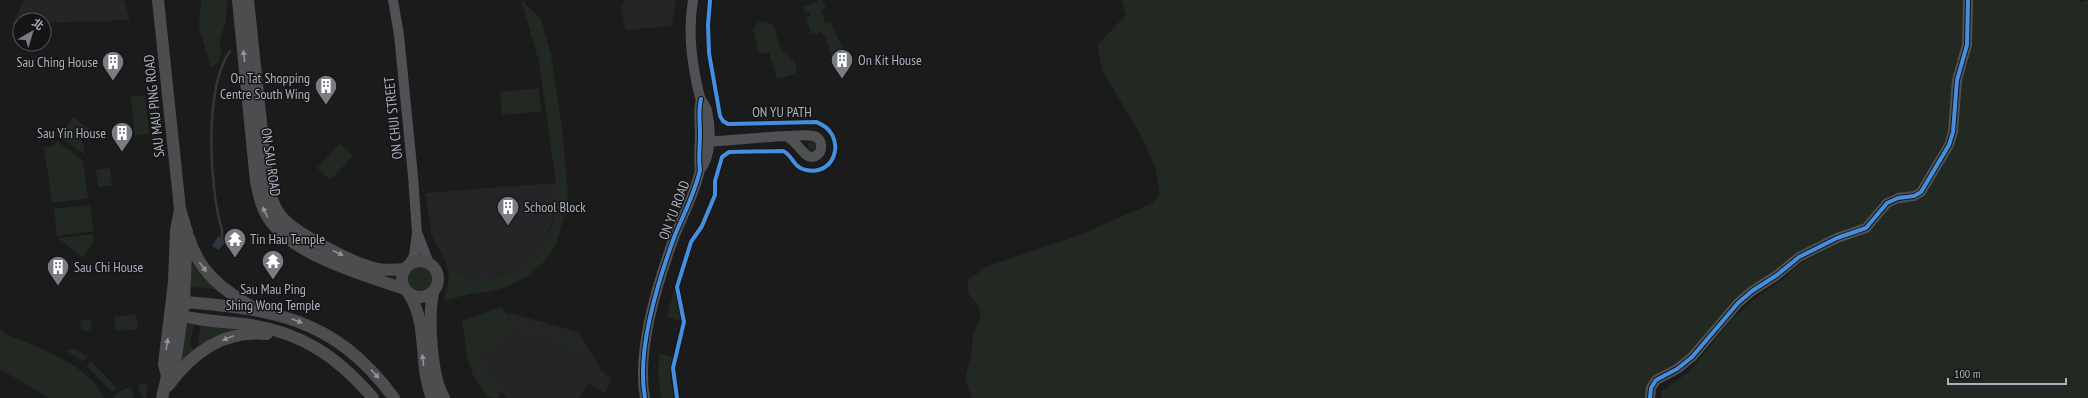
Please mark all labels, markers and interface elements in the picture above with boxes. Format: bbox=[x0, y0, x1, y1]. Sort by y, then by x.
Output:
north arrow bbox=[12, 12, 52, 52]
text: 北 bbox=[30, 15, 47, 33]
building icon: On Kit House bbox=[829, 47, 855, 80]
building icon: Sau Ching House bbox=[100, 49, 126, 82]
one-way arrow bbox=[241, 50, 247, 62]
place label: On Kit House bbox=[858, 51, 922, 69]
place label: Sau Ching House bbox=[16, 53, 98, 71]
street label: SAU MAU PING ROAD bbox=[140, 54, 168, 158]
place label: On Tat Shopping Centre South Wing bbox=[220, 69, 310, 103]
building icon: On Tat Shopping Centre South Wing bbox=[313, 73, 339, 106]
street label: ON CHUI STREET bbox=[380, 75, 406, 160]
street label: ON YU PATH bbox=[752, 103, 812, 121]
building icon: Sau Yin House bbox=[109, 120, 135, 153]
place label: Sau Yin House bbox=[37, 124, 106, 142]
street label: ON SAU ROAD bbox=[257, 127, 285, 197]
street label: ON YU ROAD bbox=[654, 178, 694, 242]
building icon: School Block bbox=[495, 194, 521, 227]
place label: School Block bbox=[524, 198, 586, 216]
one-way arrow bbox=[262, 206, 268, 217]
temple icon: Tin Hau Temple bbox=[222, 226, 248, 259]
place label: Tin Hau Temple bbox=[250, 230, 325, 248]
temple icon: Sau Mau Ping Shing Wong Temple bbox=[260, 248, 286, 281]
one-way arrow bbox=[333, 250, 344, 256]
building icon: Sau Chi House bbox=[45, 254, 71, 287]
place label: Sau Chi House bbox=[74, 258, 144, 276]
one-way arrow bbox=[199, 261, 207, 272]
place label: Sau Mau Ping Shing Wong Temple bbox=[226, 280, 321, 314]
one-way arrow bbox=[292, 318, 303, 324]
one-way arrow bbox=[222, 335, 233, 341]
one-way arrow bbox=[164, 338, 170, 350]
one-way arrow bbox=[420, 354, 426, 366]
scale bar bbox=[1948, 360, 2066, 386]
text: 100 m bbox=[1954, 366, 1981, 381]
one-way arrow bbox=[370, 369, 379, 380]

